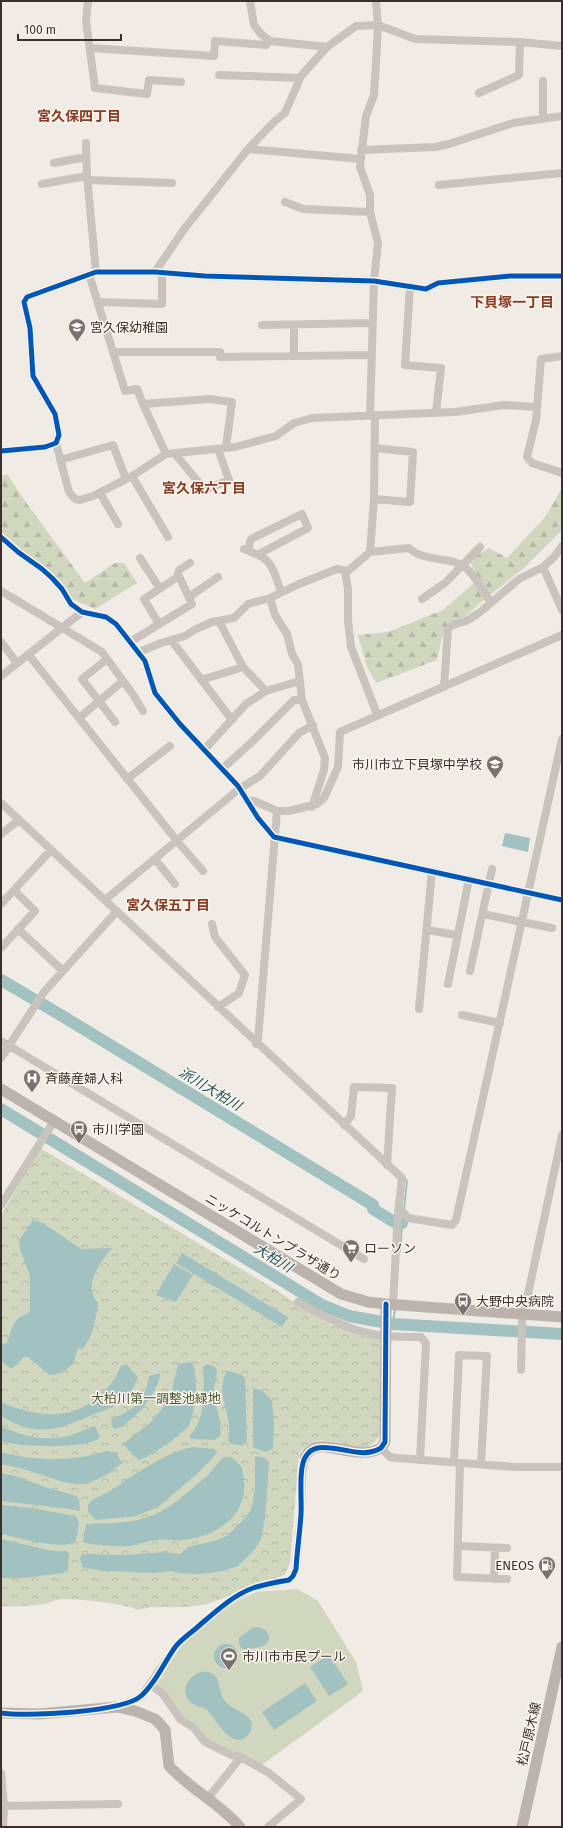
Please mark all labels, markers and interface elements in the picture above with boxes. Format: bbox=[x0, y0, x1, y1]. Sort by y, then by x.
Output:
scale bar bbox=[18, 16, 121, 42]
text: 100 m bbox=[24, 23, 56, 37]
district label: 宮久保四丁目 bbox=[37, 108, 121, 125]
district label: 下貝塚一丁目 bbox=[470, 294, 554, 311]
school or university icon: 宮久保幼稚園 bbox=[67, 317, 87, 342]
place label: 宮久保幼稚園 bbox=[90, 320, 168, 335]
district label: 宮久保六丁目 bbox=[162, 480, 246, 497]
school or university icon: 市川市立下貝塚中学校 bbox=[485, 754, 505, 779]
place label: 市川市立下貝塚中学校 bbox=[352, 757, 482, 772]
district label: 宮久保五丁目 bbox=[126, 897, 210, 914]
water label: 派川大柏川 bbox=[176, 1064, 246, 1115]
hospital icon: 斉藤産婦人科 bbox=[22, 1068, 42, 1093]
place label: 斉藤産婦人科 bbox=[45, 1071, 123, 1086]
bus stop icon: 市川学園 bbox=[69, 1119, 89, 1144]
place label: 市川学園 bbox=[92, 1122, 144, 1137]
street label: ニッケコルトンプラザ通り bbox=[202, 1190, 344, 1284]
supermarket icon: ローソン bbox=[341, 1238, 361, 1263]
water label: 大柏川 bbox=[251, 1240, 297, 1277]
place label: ローソン bbox=[364, 1241, 416, 1256]
bus stop icon: 大野中央病院 bbox=[453, 1291, 473, 1316]
place label: 大野中央病院 bbox=[476, 1294, 554, 1309]
park label: 大柏川第一調整池緑地 bbox=[91, 1391, 221, 1406]
fuel station icon: ENEOS bbox=[537, 1555, 557, 1580]
place label: ENEOS bbox=[495, 1558, 534, 1573]
sports icon: 市川市市民プール bbox=[219, 1646, 239, 1671]
place label: 市川市市民プール bbox=[242, 1649, 346, 1664]
street label: 松戸原木線 bbox=[514, 1701, 544, 1767]

